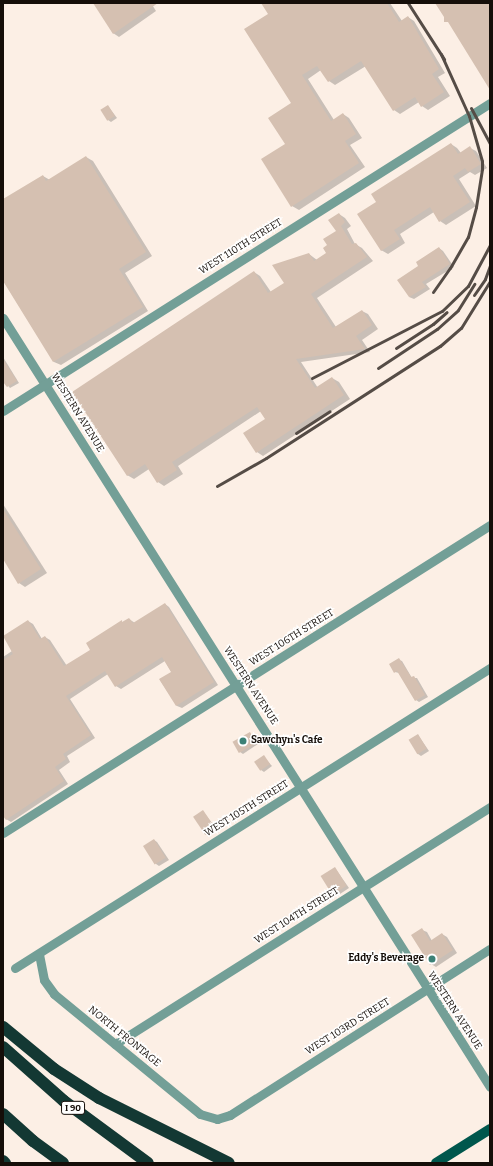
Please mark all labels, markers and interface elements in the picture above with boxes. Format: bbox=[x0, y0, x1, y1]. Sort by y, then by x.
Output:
street label: WEST 110TH STREET bbox=[197, 217, 285, 277]
street label: WESTERN AVENUE bbox=[48, 371, 106, 455]
street label: WEST 106TH STREET bbox=[248, 607, 336, 669]
street label: WESTERN AVENUE bbox=[220, 645, 280, 727]
place label: Sawchyn's Cafe bbox=[251, 735, 323, 747]
marker: Sawchyn's Cafe bbox=[238, 736, 248, 746]
street label: WEST 105TH STREET bbox=[203, 778, 291, 840]
street label: WEST 104TH STREET bbox=[253, 885, 341, 947]
place label: Eddy's Beverage bbox=[348, 953, 424, 965]
marker: Eddy's Beverage bbox=[427, 954, 437, 964]
street label: WESTERN AVENUE bbox=[424, 970, 484, 1052]
street label: WEST 103RD STREET bbox=[304, 996, 392, 1058]
street label: NORTH FRONTAGE bbox=[85, 1004, 163, 1070]
road number: I 90 bbox=[61, 1101, 85, 1115]

